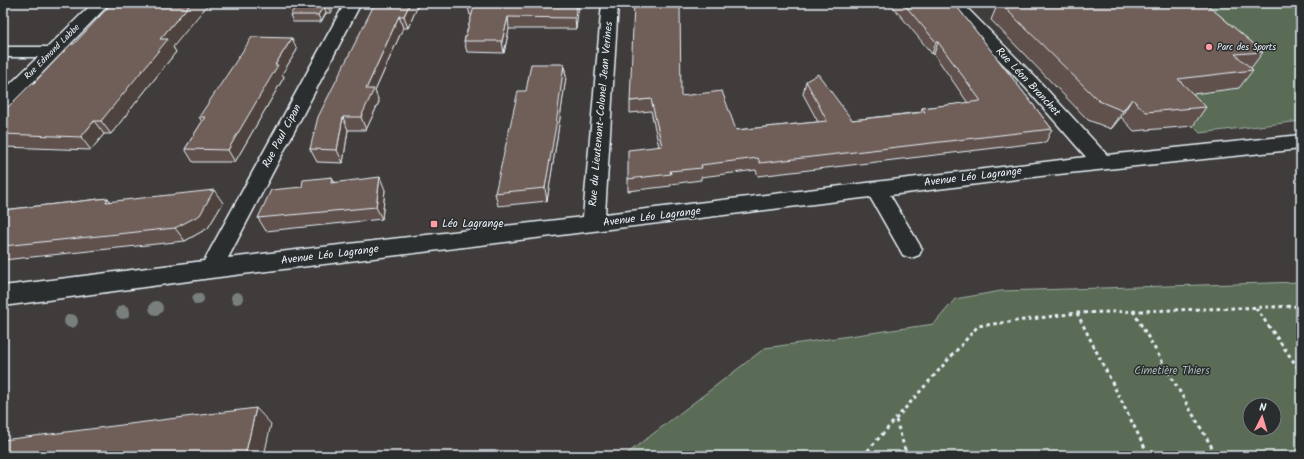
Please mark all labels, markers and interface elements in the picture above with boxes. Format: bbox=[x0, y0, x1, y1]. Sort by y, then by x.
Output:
street label: Rue du Lieutenant-Colonel Jean Verines bbox=[584, 20, 618, 207]
street label: Rue Edmond Labbe bbox=[21, 21, 83, 83]
place label: Parc des Sports bbox=[1217, 40, 1276, 55]
marker: Parc des Sports bbox=[1204, 42, 1214, 52]
street label: Rue Léon Branchet bbox=[991, 43, 1065, 121]
street label: Rue Paul Cipan bbox=[258, 101, 306, 171]
street label: Avenue Léo Lagrange bbox=[923, 162, 1023, 192]
street label: Avenue Léo Lagrange bbox=[602, 202, 702, 232]
place label: Léo Lagrange bbox=[442, 215, 503, 233]
marker: Léo Lagrange bbox=[429, 219, 439, 229]
street label: Avenue Léo Lagrange bbox=[280, 240, 380, 270]
park label: Cimetière Thiers bbox=[1134, 362, 1210, 380]
north arrow bbox=[1242, 397, 1282, 437]
text: N bbox=[1259, 399, 1267, 417]

